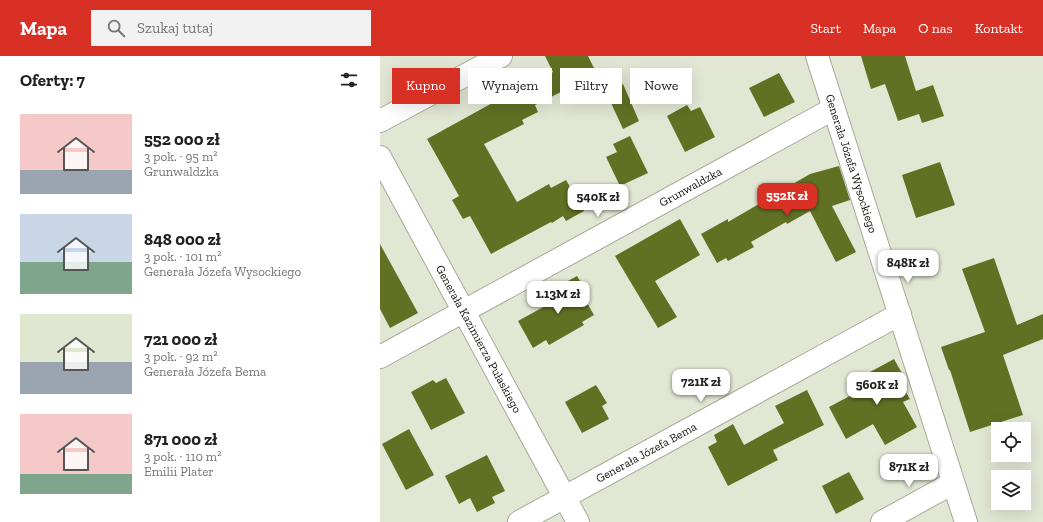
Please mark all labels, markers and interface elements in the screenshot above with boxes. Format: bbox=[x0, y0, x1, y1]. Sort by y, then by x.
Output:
search box bbox=[91, 10, 371, 46]
text: Mapa bbox=[20, 17, 67, 40]
icon: search bbox=[105, 17, 127, 39]
text: Szukaj tutaj bbox=[137, 19, 213, 37]
text: Start bbox=[810, 20, 841, 37]
text: Mapa bbox=[863, 20, 896, 37]
text: O nas bbox=[918, 20, 953, 37]
text: Kontakt bbox=[975, 20, 1023, 37]
chip: Kupno bbox=[392, 68, 460, 104]
chip: Wynajem bbox=[468, 68, 552, 104]
chip: Filtry bbox=[560, 68, 622, 104]
chip: Nowe bbox=[630, 68, 692, 104]
icon: filters bbox=[338, 69, 360, 91]
text: Oferty: 7 bbox=[20, 70, 85, 90]
street label: Generała Józefa Wysockiego bbox=[823, 92, 880, 235]
text: 552 000 zł bbox=[144, 129, 220, 149]
icon: home bbox=[52, 130, 100, 178]
text: 3 pok. · 95 m² bbox=[144, 149, 218, 164]
text: Grunwaldzka bbox=[144, 164, 219, 179]
street label: Grunwaldzka bbox=[657, 164, 724, 210]
pin: 552K zł bbox=[750, 183, 824, 217]
pin: 540K zł bbox=[561, 184, 635, 218]
text: 552K zł bbox=[766, 188, 808, 203]
text: 540K zł bbox=[577, 189, 619, 204]
text: 848 000 zł bbox=[144, 229, 221, 249]
icon: home bbox=[52, 230, 100, 278]
text: 3 pok. · 101 m² bbox=[144, 249, 222, 264]
pin: 848K zł bbox=[871, 250, 945, 284]
text: 848K zł bbox=[887, 255, 929, 270]
street label: Generała Kazimierza Pułaskiego bbox=[433, 263, 524, 415]
text: Generała Józefa Wysockiego bbox=[144, 264, 301, 279]
pin: 1.13M zł bbox=[517, 281, 599, 315]
text: 1.13M zł bbox=[536, 286, 580, 301]
text: 721 000 zł bbox=[144, 329, 217, 349]
icon: home bbox=[52, 330, 100, 378]
text: 3 pok. · 92 m² bbox=[144, 349, 218, 364]
text: Generała Józefa Bema bbox=[144, 364, 266, 379]
pin: 721K zł bbox=[664, 369, 738, 403]
pin: 560K zł bbox=[840, 372, 914, 406]
text: 721K zł bbox=[681, 374, 721, 389]
text: 560K zł bbox=[856, 377, 898, 392]
street label: Generała Józefa Bema bbox=[593, 419, 699, 486]
map controls bbox=[991, 422, 1031, 510]
button: locate bbox=[991, 422, 1031, 462]
text: 871 000 zł bbox=[144, 429, 217, 449]
icon: home bbox=[52, 430, 100, 478]
text: 3 pok. · 110 m² bbox=[144, 449, 222, 464]
pin: 871K zł bbox=[872, 454, 946, 488]
text: 871K zł bbox=[889, 459, 929, 474]
text: Emilii Plater bbox=[144, 464, 214, 479]
button: layers bbox=[991, 470, 1031, 510]

